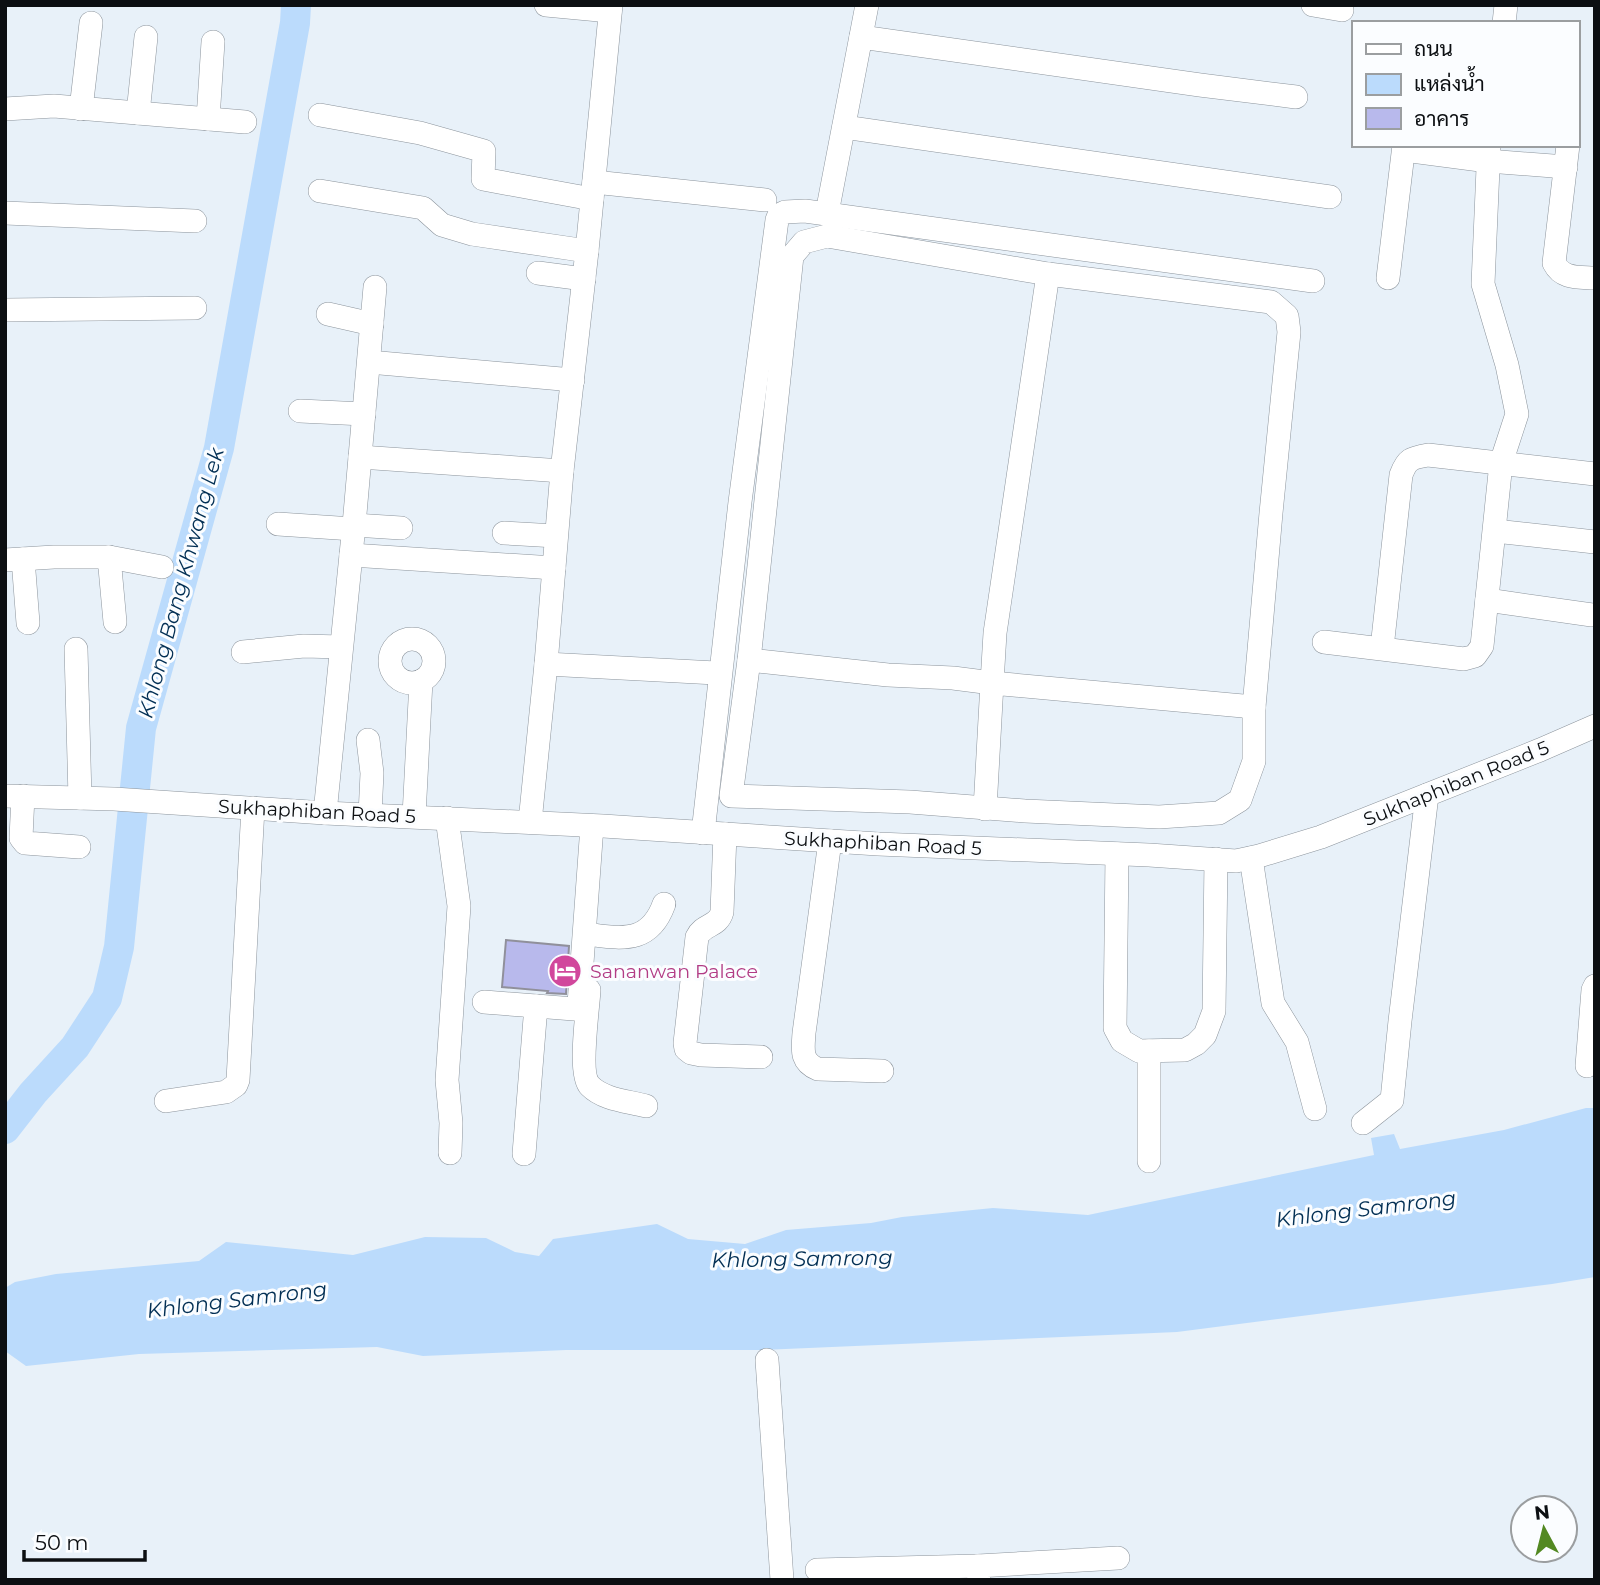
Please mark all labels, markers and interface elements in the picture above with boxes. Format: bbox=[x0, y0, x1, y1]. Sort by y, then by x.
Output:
legend bbox=[1352, 21, 1579, 147]
text: ถนน bbox=[1414, 36, 1453, 61]
text: แหล่งน้ำ bbox=[1414, 66, 1485, 96]
text: อาคาร bbox=[1414, 106, 1470, 131]
water label: Khlong Bang Khwang Lek bbox=[132, 443, 229, 721]
street label: Sukhaphiban Road 5 bbox=[1360, 736, 1552, 831]
street label: Sukhaphiban Road 5 bbox=[218, 795, 417, 828]
street label: Sukhaphiban Road 5 bbox=[784, 827, 983, 860]
hotel icon: Sananwan Palace bbox=[546, 952, 584, 990]
place label: Sananwan Palace bbox=[590, 960, 758, 983]
water label: Khlong Samrong bbox=[1274, 1185, 1457, 1232]
water label: Khlong Samrong bbox=[711, 1244, 893, 1273]
water label: Khlong Samrong bbox=[145, 1276, 328, 1323]
north arrow bbox=[1509, 1494, 1579, 1564]
text: N bbox=[1533, 1500, 1551, 1525]
scale bar bbox=[24, 1518, 145, 1562]
text: 50 m bbox=[35, 1530, 89, 1555]

